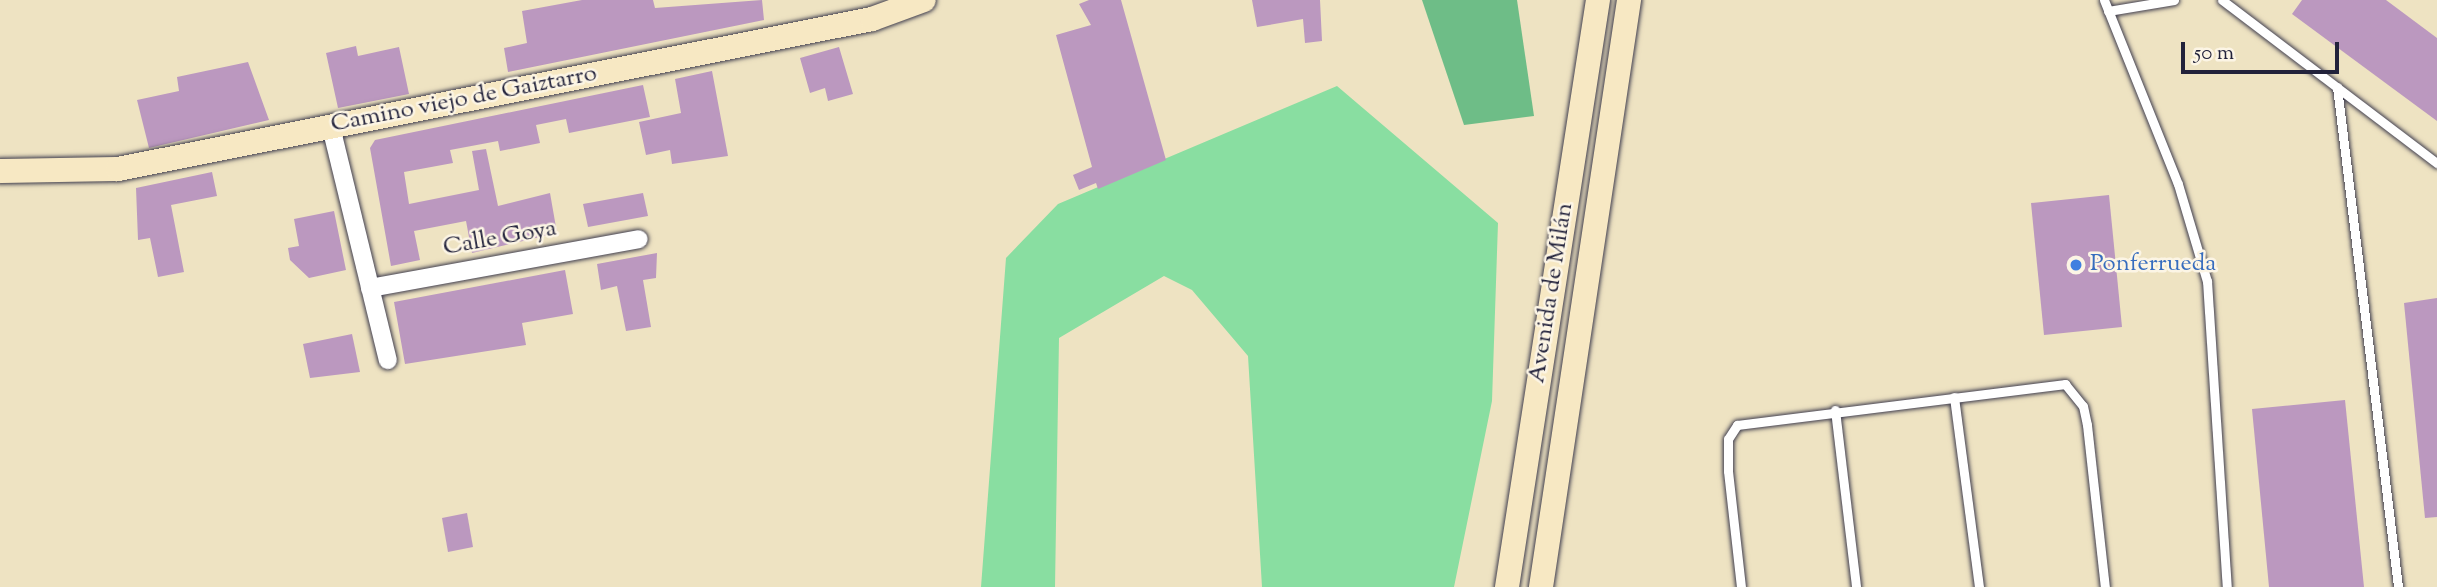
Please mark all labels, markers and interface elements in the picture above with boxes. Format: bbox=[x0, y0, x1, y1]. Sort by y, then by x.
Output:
scale bar bbox=[2185, 28, 2342, 72]
text: 50 m bbox=[2194, 39, 2234, 69]
street label: Camino viejo de Gaiztarro bbox=[329, 60, 599, 140]
street label: Avenida de Milán bbox=[1524, 201, 1580, 385]
street label: Calle Goya bbox=[441, 215, 559, 263]
place label: Ponferrueda bbox=[2090, 251, 2216, 279]
marker: Ponferrueda bbox=[2068, 257, 2084, 273]

